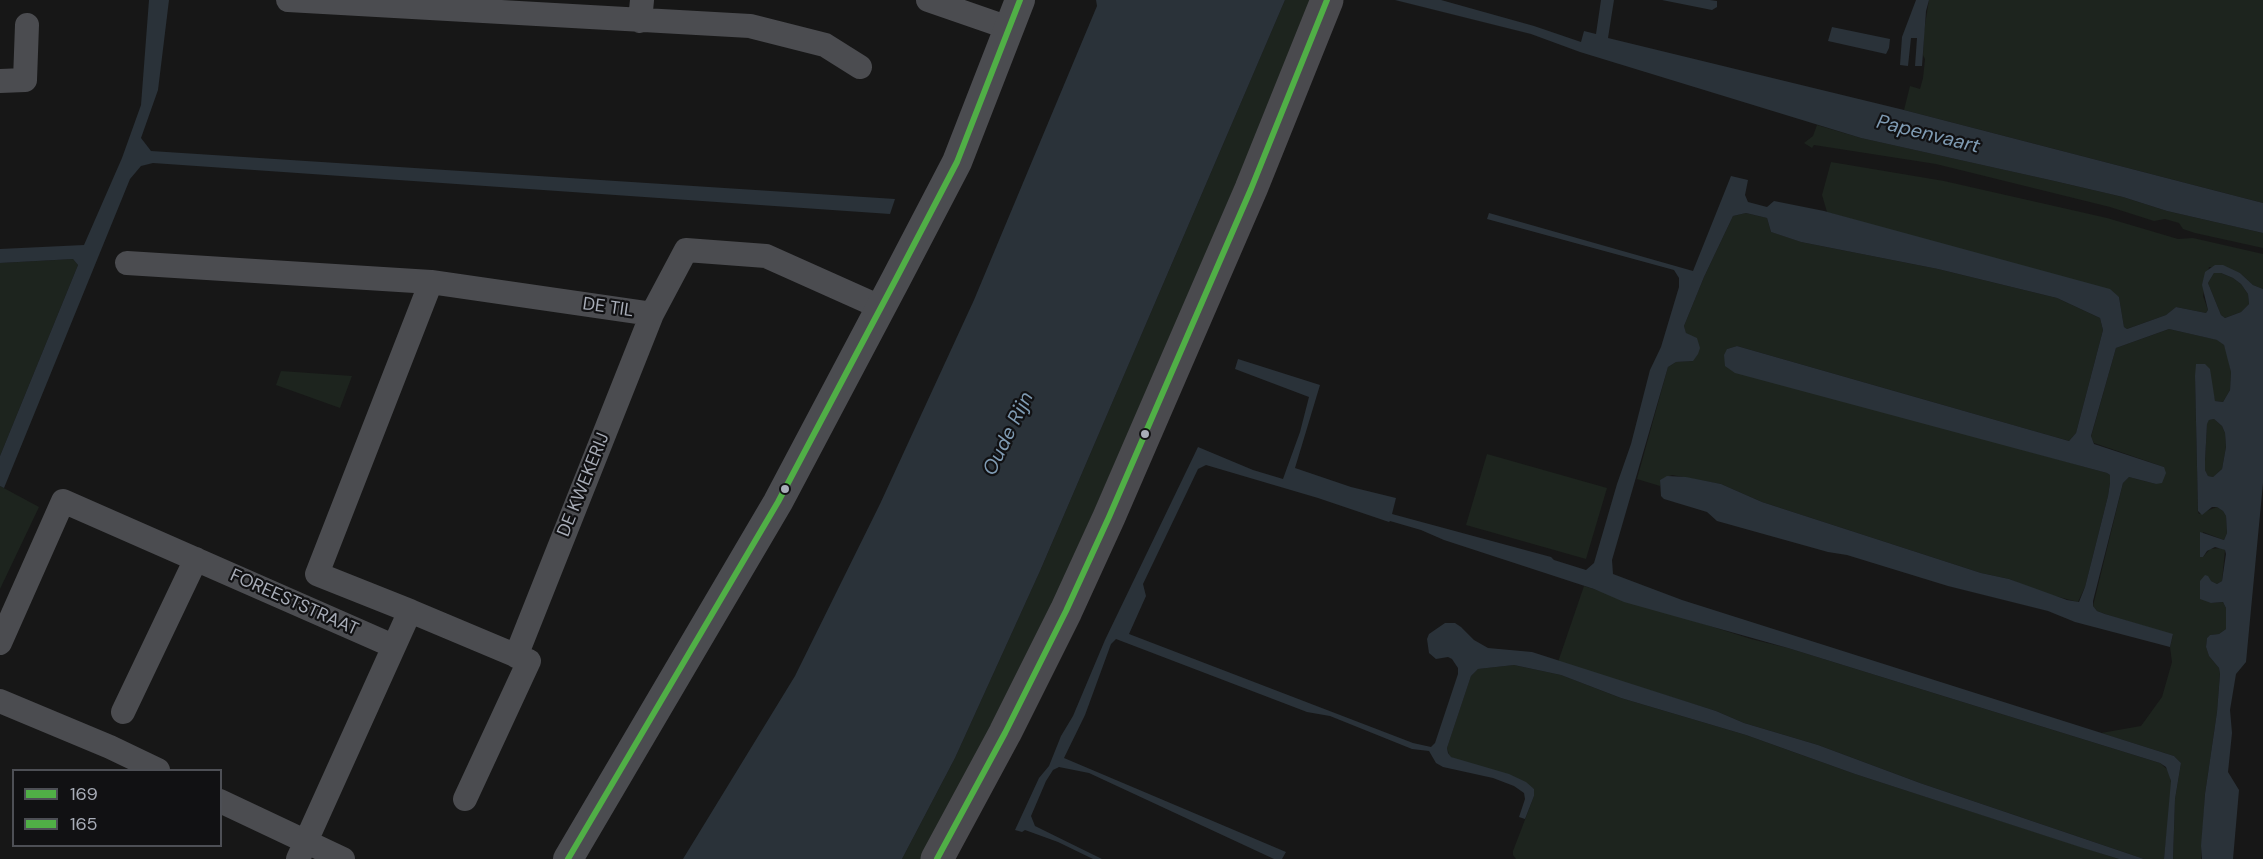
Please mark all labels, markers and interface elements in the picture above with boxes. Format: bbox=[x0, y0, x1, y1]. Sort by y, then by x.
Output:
water label: Papenvaart bbox=[1874, 111, 1982, 159]
street label: DE TIL bbox=[581, 294, 635, 322]
water label: Oude Rijn bbox=[979, 388, 1039, 480]
unlabelled marker bbox=[1139, 428, 1151, 440]
street label: DE KWEKERIJ bbox=[553, 430, 615, 540]
unlabelled marker bbox=[779, 483, 791, 495]
street label: FOREESTSTRAAT bbox=[227, 565, 361, 641]
legend bbox=[12, 769, 222, 847]
text: 169 bbox=[70, 782, 98, 806]
text: 165 bbox=[70, 812, 98, 836]

